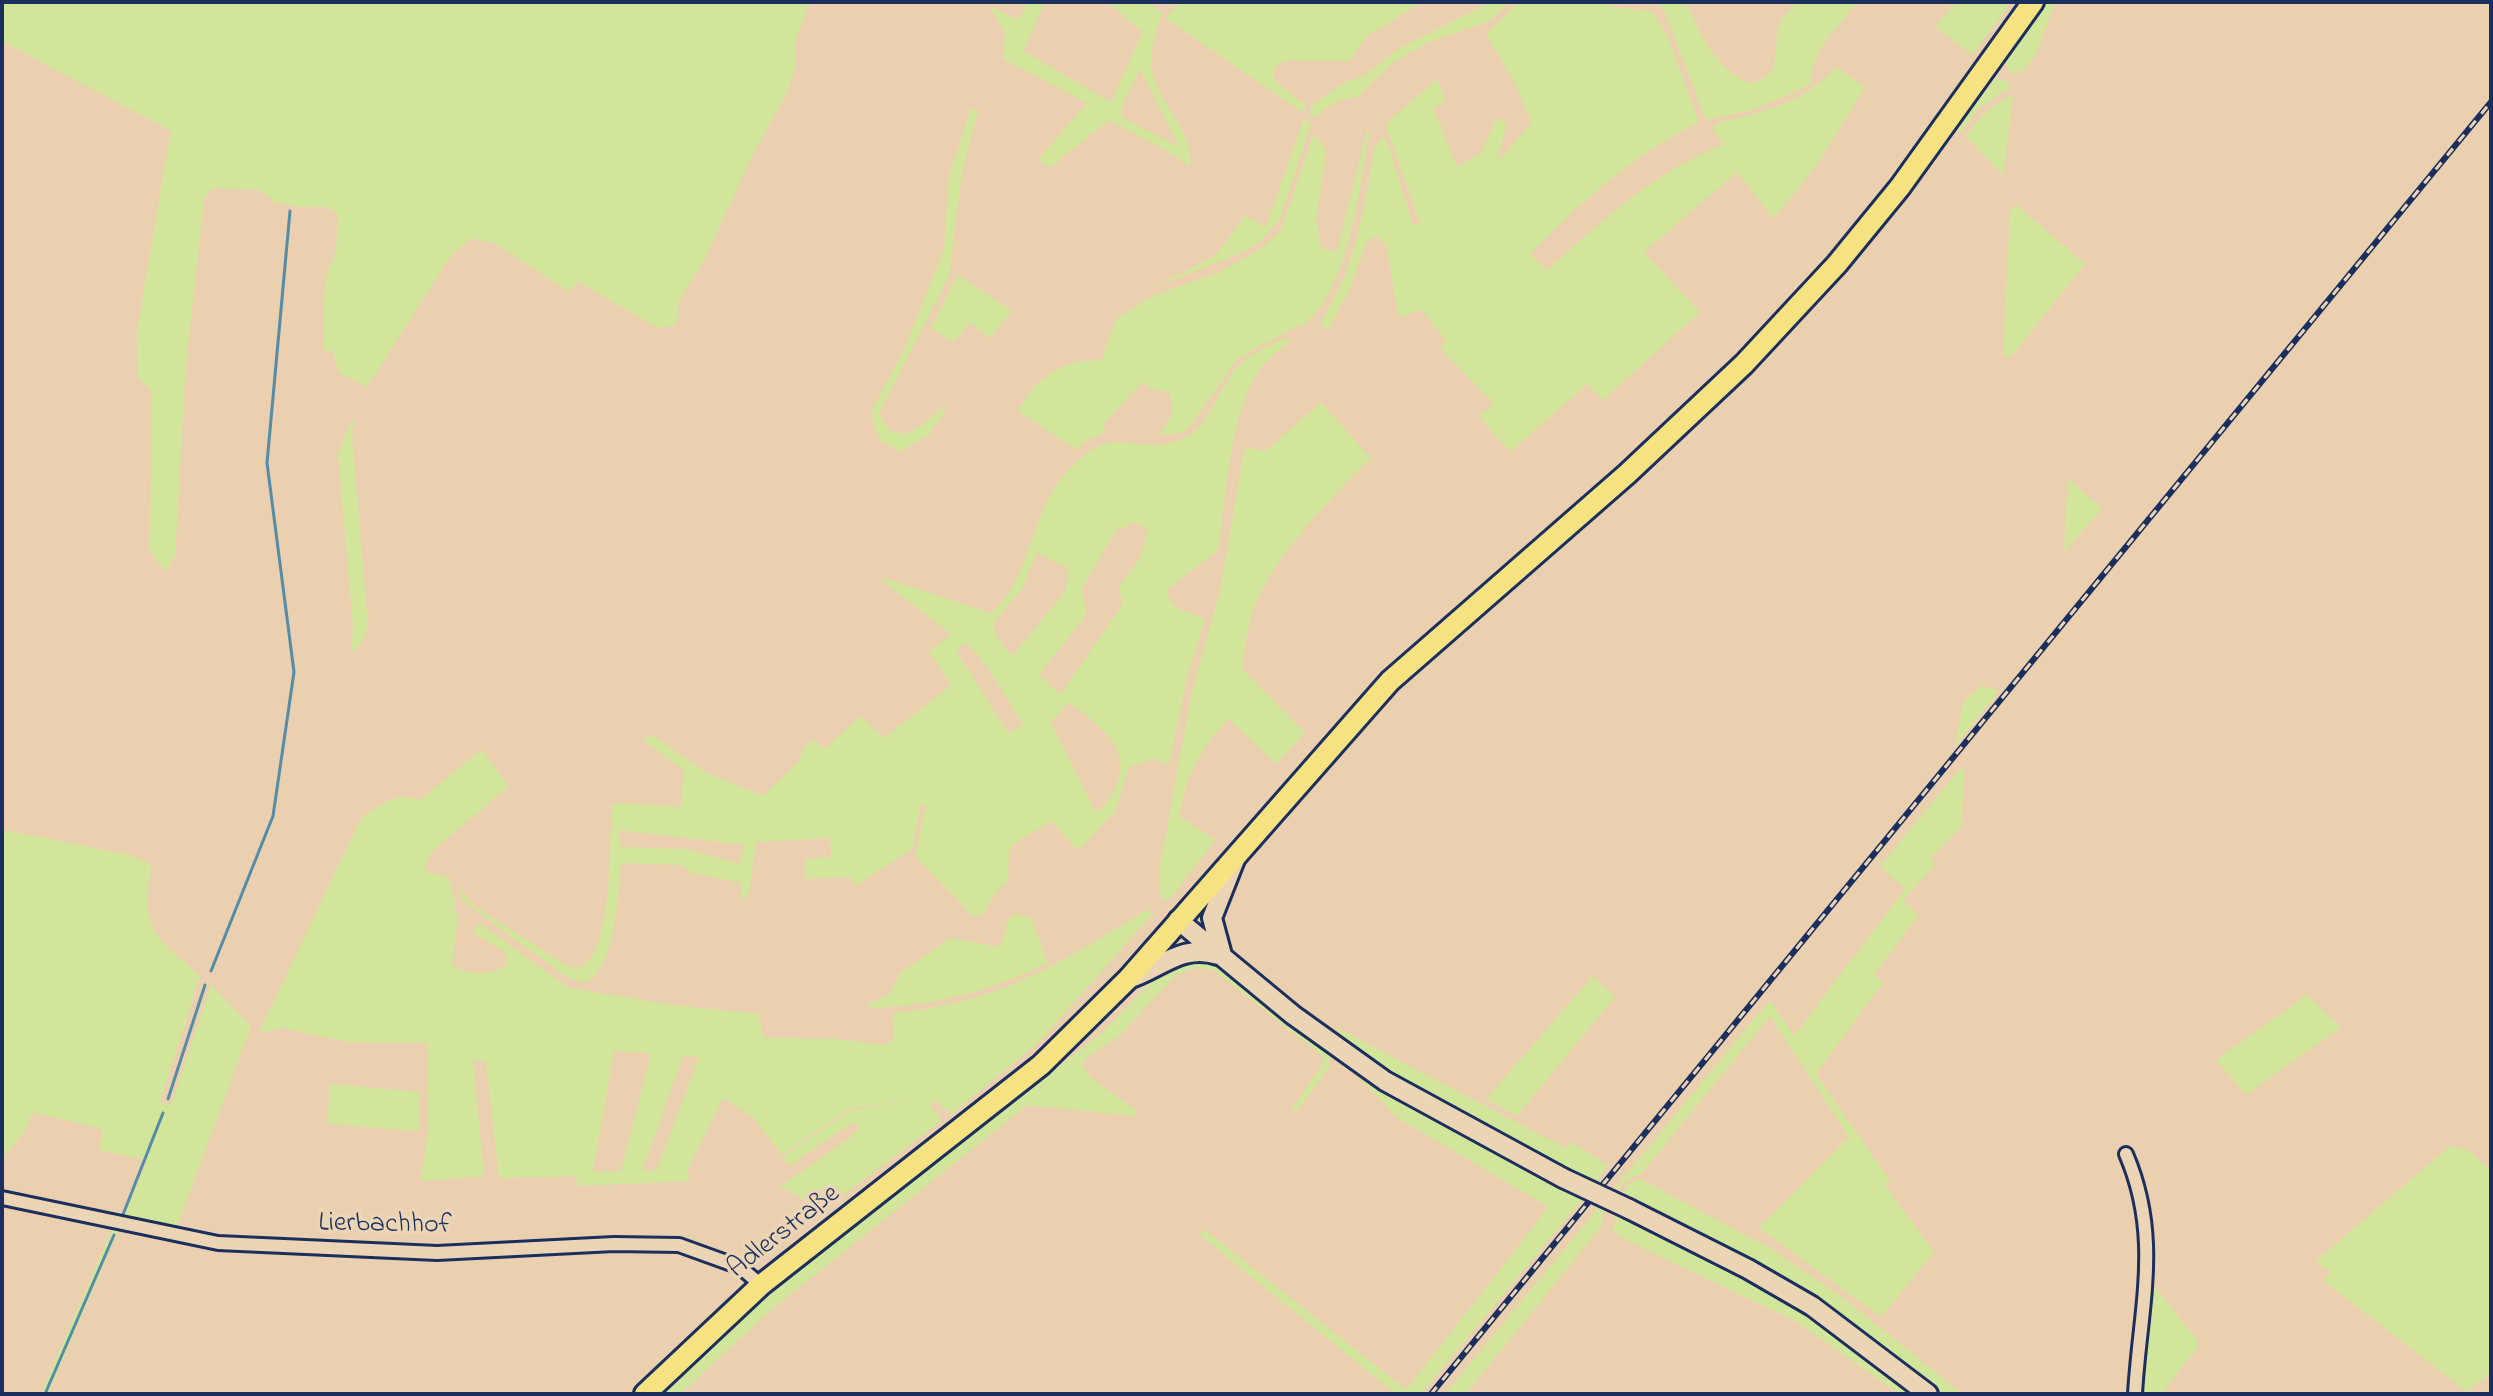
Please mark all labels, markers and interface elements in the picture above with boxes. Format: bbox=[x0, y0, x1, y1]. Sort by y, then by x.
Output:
street label: Adlerstraße bbox=[722, 1179, 848, 1287]
street label: Lierbachhof bbox=[318, 1208, 452, 1244]

